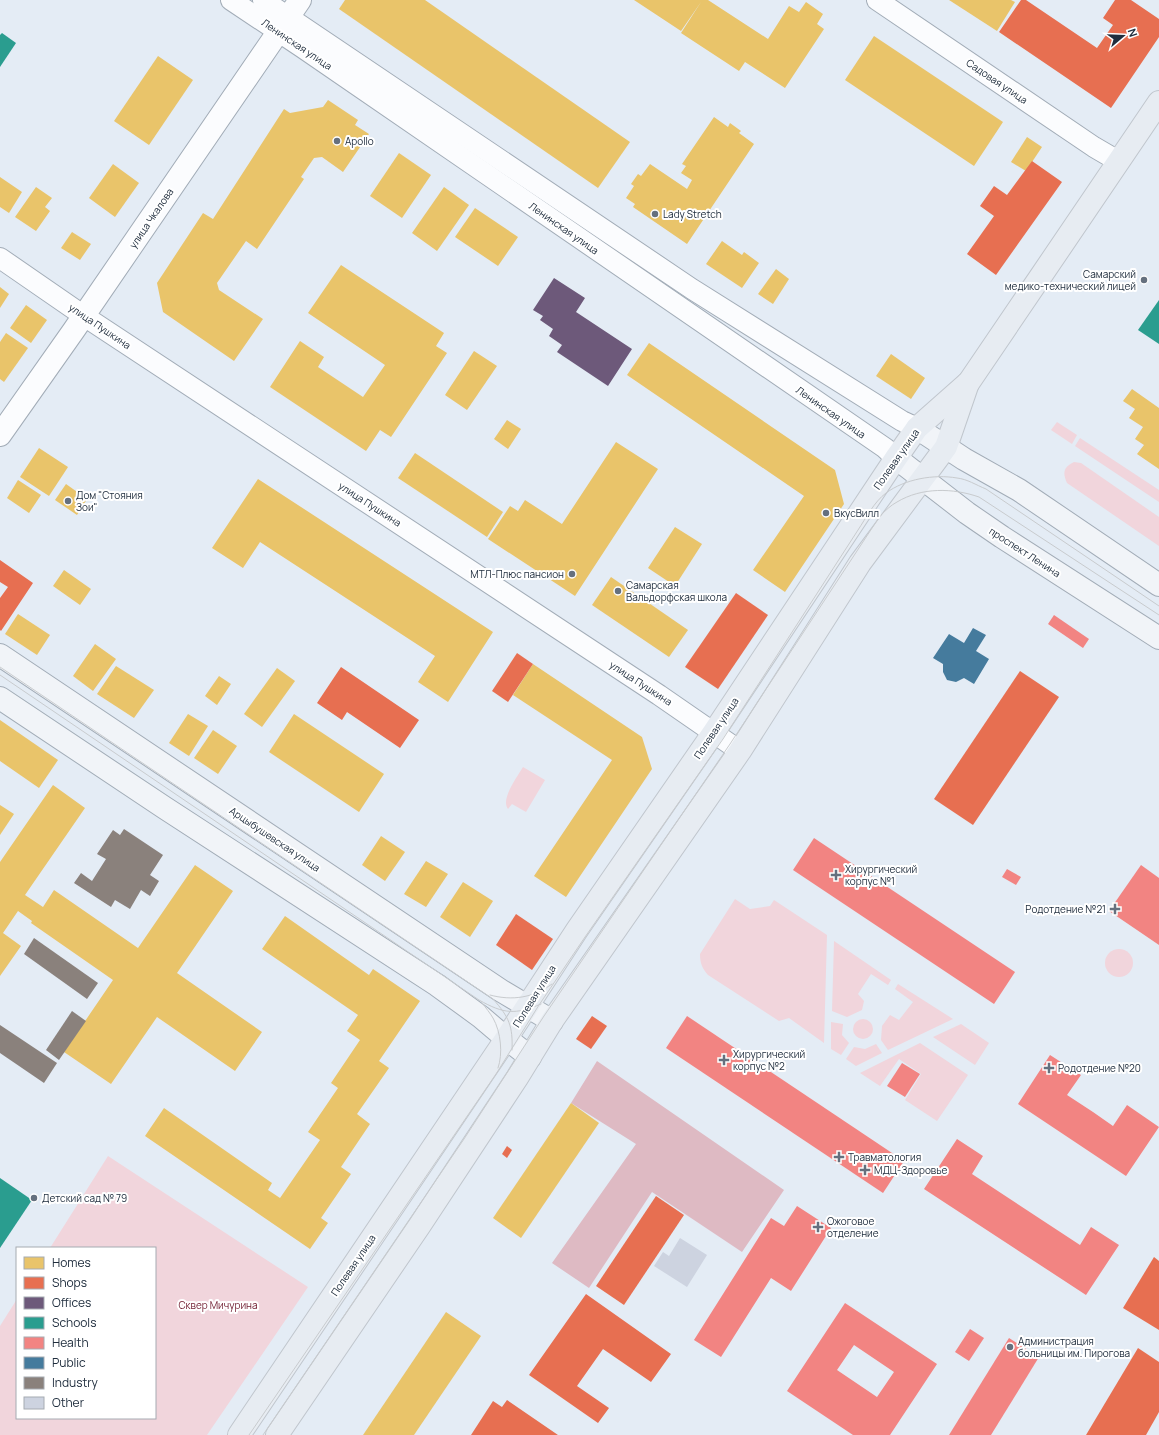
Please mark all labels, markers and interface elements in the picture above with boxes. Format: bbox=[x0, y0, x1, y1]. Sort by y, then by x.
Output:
street label: Ленинская улица bbox=[259, 15, 335, 73]
north arrow bbox=[1103, 16, 1143, 56]
text: N bbox=[1125, 26, 1141, 39]
street label: Садовая улица bbox=[964, 55, 1030, 107]
place label: Apollo bbox=[345, 134, 374, 148]
marker: Apollo bbox=[332, 136, 342, 146]
street label: улица Чкалова bbox=[126, 185, 176, 251]
street label: Ленинская улица bbox=[526, 199, 602, 257]
place label: Lady Stretch bbox=[663, 207, 722, 221]
marker: Lady Stretch bbox=[650, 209, 660, 219]
place label: Самарский медико-технический лицей bbox=[1005, 267, 1136, 293]
marker: Самарский медико-технический лицей bbox=[1139, 275, 1149, 285]
street label: улица Пушкина bbox=[66, 300, 134, 352]
street label: Ленинская улица bbox=[793, 383, 869, 441]
street label: Полевая улица bbox=[870, 426, 922, 492]
street label: улица Пушкина bbox=[336, 478, 404, 530]
place label: Дом "Стояния Зои" bbox=[76, 488, 143, 514]
marker: Дом "Стояния Зои" bbox=[63, 496, 73, 506]
place label: ВкусВилл bbox=[834, 506, 879, 520]
marker: ВкусВилл bbox=[821, 508, 831, 518]
street label: проспект Ленина bbox=[987, 524, 1063, 580]
place label: МТЛ-Плюс пансион bbox=[470, 567, 564, 581]
marker: МТЛ-Плюс пансион bbox=[567, 569, 577, 579]
place label: Самарская Вальдорфская школа bbox=[626, 578, 727, 604]
marker: Самарская Вальдорфская школа bbox=[613, 586, 623, 596]
street label: улица Пушкина bbox=[607, 657, 675, 709]
street label: Полевая улица bbox=[690, 695, 742, 761]
street label: Арцыбушевская улица bbox=[227, 803, 323, 875]
place label: Хирургический корпус №1 bbox=[845, 862, 917, 888]
marker: Хирургический корпус №1 bbox=[830, 869, 842, 881]
place label: Родотдение №21 bbox=[1025, 902, 1106, 916]
marker: Родотдение №21 bbox=[1109, 903, 1121, 915]
street label: Полевая улица bbox=[509, 962, 559, 1030]
place label: Хирургический корпус №2 bbox=[733, 1047, 805, 1073]
marker: Хирургический корпус №2 bbox=[718, 1054, 730, 1066]
place label: Родотдение №20 bbox=[1058, 1061, 1141, 1075]
marker: Родотдение №20 bbox=[1043, 1062, 1055, 1074]
place label: Травматология bbox=[848, 1150, 921, 1164]
marker: Травматология bbox=[833, 1151, 845, 1163]
place label: МДЦ-Здоровье bbox=[874, 1163, 948, 1177]
marker: МДЦ-Здоровье bbox=[859, 1164, 871, 1176]
place label: Детский сад № 79 bbox=[42, 1191, 127, 1205]
marker: Детский сад № 79 bbox=[29, 1193, 39, 1203]
place label: Ожоговое отделение bbox=[827, 1214, 879, 1240]
marker: Ожоговое отделение bbox=[812, 1221, 824, 1233]
street label: Полевая улица bbox=[327, 1232, 379, 1298]
legend bbox=[16, 1247, 156, 1419]
text: Homes bbox=[52, 1254, 91, 1271]
text: Shops bbox=[52, 1274, 87, 1291]
text: Offices bbox=[52, 1294, 91, 1311]
park label: Сквер Мичурина bbox=[178, 1298, 258, 1312]
text: Schools bbox=[52, 1314, 96, 1331]
text: Health bbox=[52, 1334, 89, 1351]
place label: Администрация больницы им. Пирогова bbox=[1018, 1334, 1130, 1360]
marker: Администрация больницы им. Пирогова bbox=[1005, 1342, 1015, 1352]
text: Public bbox=[52, 1354, 86, 1371]
text: Industry bbox=[52, 1374, 98, 1391]
text: Other bbox=[52, 1394, 85, 1411]

